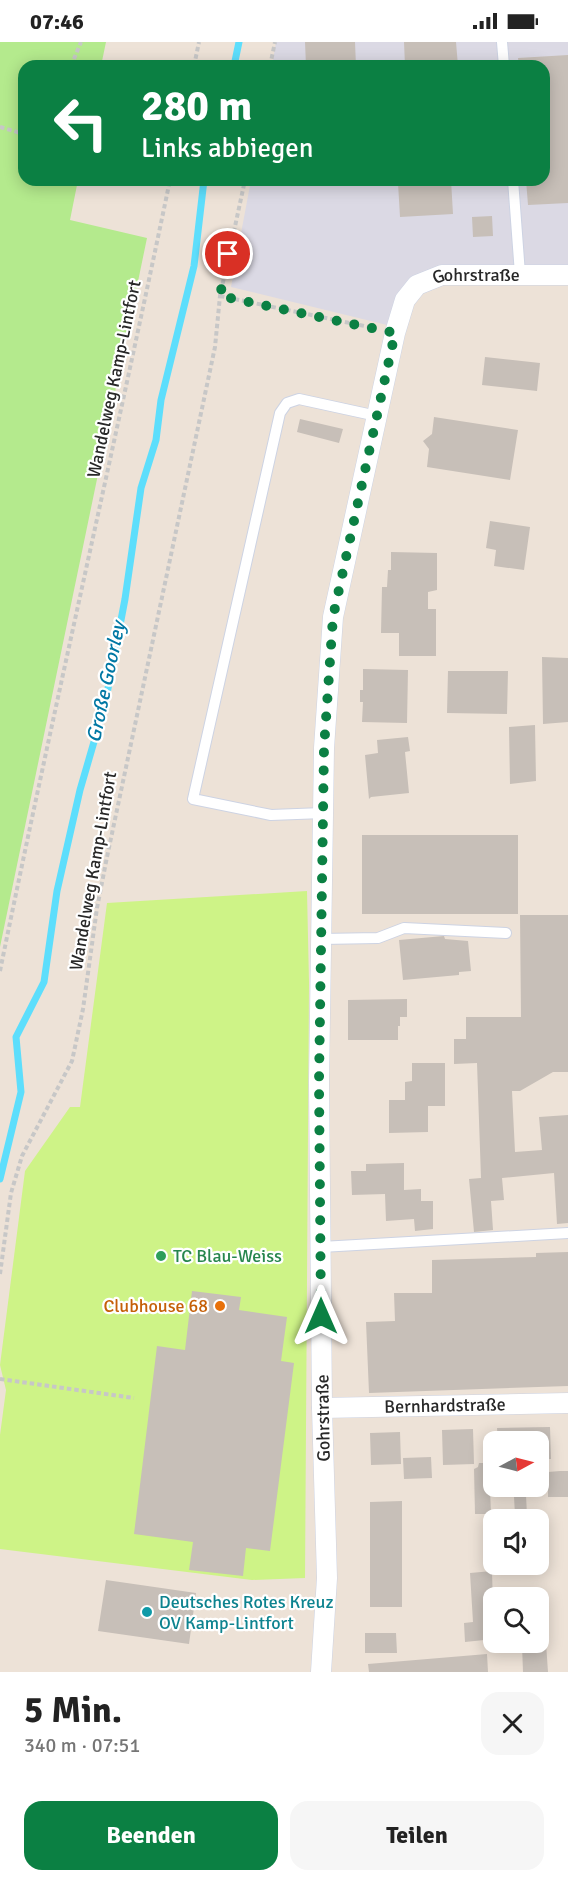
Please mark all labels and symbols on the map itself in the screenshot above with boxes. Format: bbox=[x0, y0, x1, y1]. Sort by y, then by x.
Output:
pin bbox=[202, 228, 253, 279]
street label: Gohrstraße bbox=[429, 264, 520, 289]
street label: Wandelweg Kamp-Lintfort bbox=[82, 278, 146, 480]
water label: Große Goorley bbox=[81, 617, 132, 745]
street label: Wandelweg Kamp-Lintfort bbox=[65, 770, 121, 972]
place label: TC Blau-Weiss bbox=[173, 1245, 282, 1267]
marker: TC Blau-Weiss bbox=[154, 1249, 168, 1263]
position arrow bbox=[289, 1284, 353, 1348]
place label: Clubhouse 68 bbox=[103, 1295, 208, 1317]
marker: Clubhouse 68 bbox=[213, 1299, 227, 1313]
street label: Gohrstraße bbox=[311, 1374, 335, 1462]
street label: Bernhardstraße bbox=[384, 1393, 506, 1418]
north arrow bbox=[483, 1431, 549, 1497]
place label: Deutsches Rotes Kreuz OV Kamp-Lintfort bbox=[159, 1591, 333, 1634]
marker: Deutsches Rotes Kreuz OV Kamp-Lintfort bbox=[140, 1605, 154, 1619]

